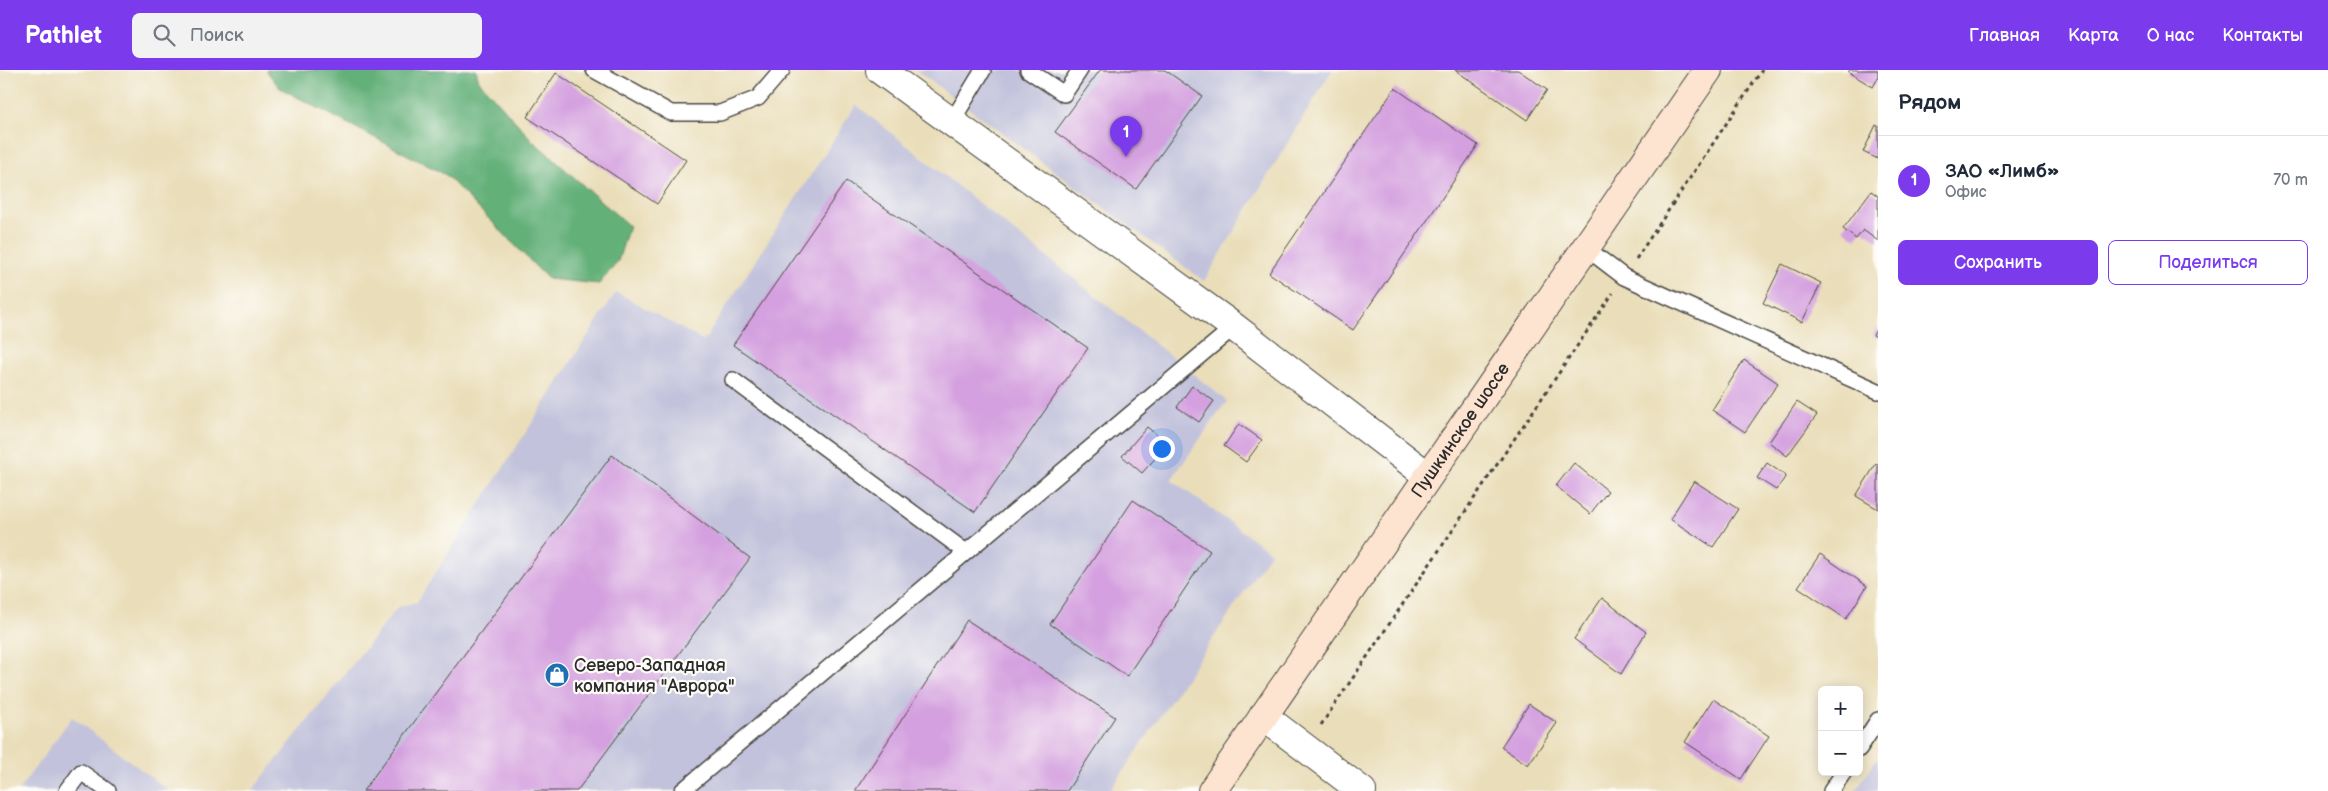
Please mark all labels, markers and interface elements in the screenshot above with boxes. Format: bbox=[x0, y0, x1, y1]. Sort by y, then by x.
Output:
search box bbox=[132, 13, 482, 58]
text: Pathlet bbox=[25, 21, 102, 50]
icon: search bbox=[150, 21, 178, 49]
text: Поиск bbox=[190, 24, 244, 47]
text: Главная bbox=[1969, 25, 2040, 46]
text: Карта bbox=[2068, 25, 2119, 46]
text: О нас bbox=[2147, 25, 2194, 46]
text: Контакты bbox=[2222, 25, 2303, 46]
text: Рядом bbox=[1898, 90, 1961, 115]
pin: 1 bbox=[1110, 116, 1142, 157]
text: ЗАО «Лимб» bbox=[1945, 160, 2059, 183]
text: 1 bbox=[1911, 171, 1917, 190]
text: 70 m bbox=[2273, 171, 2308, 190]
text: Офис bbox=[1945, 183, 1987, 202]
button: Сохранить bbox=[1898, 240, 2098, 285]
button: Поделиться bbox=[2108, 240, 2308, 285]
street label: Пушкинское шоссе bbox=[1407, 359, 1514, 502]
your location bbox=[1149, 436, 1175, 462]
place label: Северо-Западная компания "Аврора" bbox=[574, 655, 735, 697]
shop icon: Северо-Западная компания "Аврора" bbox=[544, 662, 570, 688]
map controls bbox=[1818, 686, 1863, 776]
button: + bbox=[1818, 686, 1863, 731]
button: − bbox=[1818, 731, 1863, 776]

